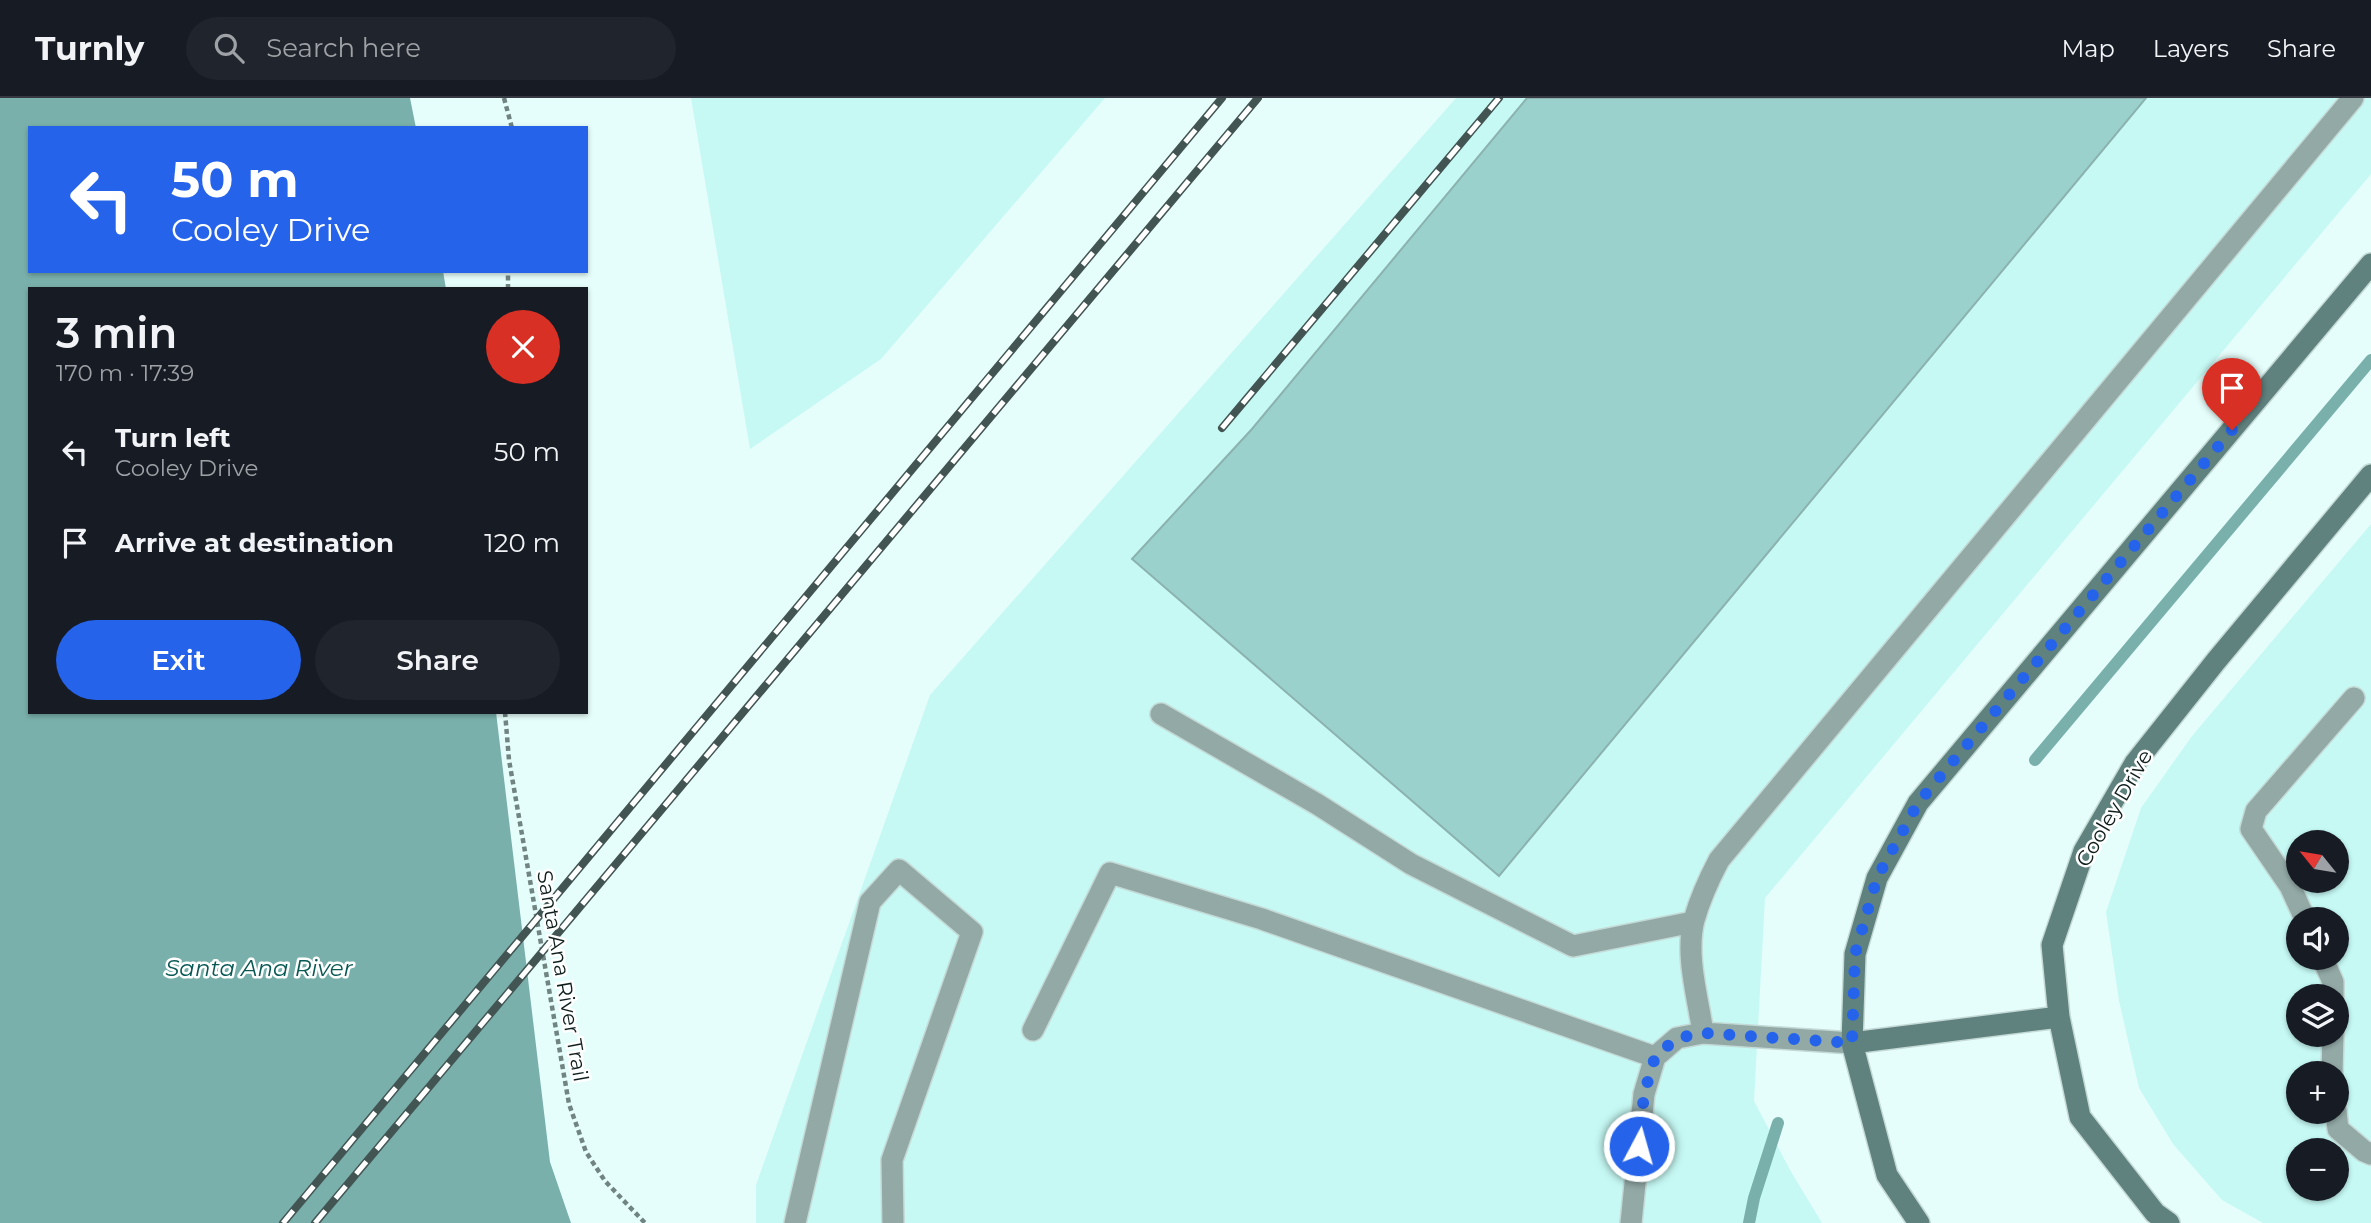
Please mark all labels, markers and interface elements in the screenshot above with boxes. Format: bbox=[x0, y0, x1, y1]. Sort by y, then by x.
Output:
search box bbox=[186, 17, 676, 80]
text: Turnly bbox=[35, 28, 144, 68]
icon: search bbox=[210, 29, 248, 67]
text: Search here bbox=[266, 32, 421, 64]
text: Map bbox=[2061, 34, 2115, 63]
text: Layers bbox=[2153, 34, 2229, 63]
text: Share bbox=[2267, 34, 2336, 63]
text: 50 m bbox=[171, 150, 299, 209]
icon: left bbox=[56, 154, 147, 245]
text: Cooley Drive bbox=[171, 210, 370, 249]
text: 3 min bbox=[56, 307, 177, 359]
button: close bbox=[486, 310, 560, 384]
pin bbox=[2202, 358, 2262, 430]
text: 170 m · 17:39 bbox=[56, 359, 194, 387]
icon: arrive bbox=[2213, 369, 2251, 407]
text: Turn left bbox=[115, 422, 231, 454]
icon: left bbox=[56, 433, 94, 471]
text: 50 m bbox=[494, 436, 560, 468]
text: Cooley Drive bbox=[115, 454, 258, 482]
icon: arrive bbox=[56, 524, 94, 562]
text: Arrive at destination bbox=[115, 527, 394, 559]
text: 120 m bbox=[484, 527, 560, 559]
button: Exit bbox=[56, 620, 301, 700]
button: Share bbox=[315, 620, 560, 700]
street label: Cooley Drive bbox=[2070, 745, 2158, 871]
north arrow bbox=[2286, 830, 2348, 892]
map controls bbox=[2286, 830, 2349, 1201]
street label: Santa Ana River Trail bbox=[532, 868, 594, 1084]
button: sound bbox=[2286, 907, 2349, 970]
water label: Santa Ana River bbox=[165, 954, 354, 982]
button: layers bbox=[2286, 984, 2349, 1047]
button: + bbox=[2286, 1061, 2349, 1124]
position arrow bbox=[1602, 1109, 1676, 1183]
button: − bbox=[2286, 1138, 2349, 1201]

